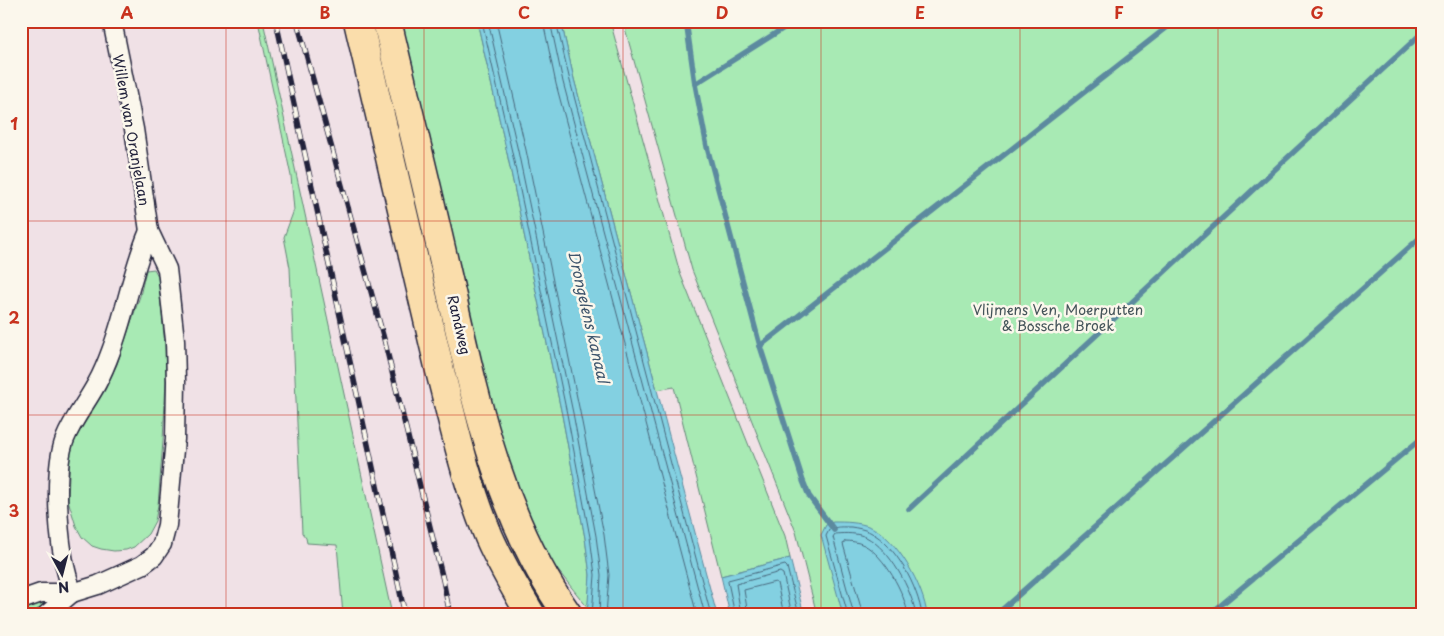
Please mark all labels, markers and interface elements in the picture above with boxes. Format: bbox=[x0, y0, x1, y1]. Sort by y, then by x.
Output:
text: A bbox=[121, 0, 134, 24]
text: B bbox=[320, 0, 331, 24]
text: C bbox=[518, 0, 530, 24]
text: D bbox=[716, 0, 728, 24]
text: E bbox=[915, 0, 925, 24]
text: F bbox=[1114, 0, 1124, 24]
text: G bbox=[1310, 0, 1324, 24]
street label: Willem van Oranjelaan bbox=[108, 53, 155, 207]
text: 1 bbox=[10, 111, 18, 135]
water label: Drongelens kanaal bbox=[563, 248, 616, 388]
street label: Randweg bbox=[442, 293, 477, 357]
park label: Vlijmens Ven, Moerputten & Bossche Broek bbox=[973, 299, 1143, 336]
text: 2 bbox=[8, 305, 20, 329]
text: 3 bbox=[9, 498, 19, 522]
north arrow bbox=[38, 548, 88, 598]
text: N bbox=[57, 576, 70, 598]

